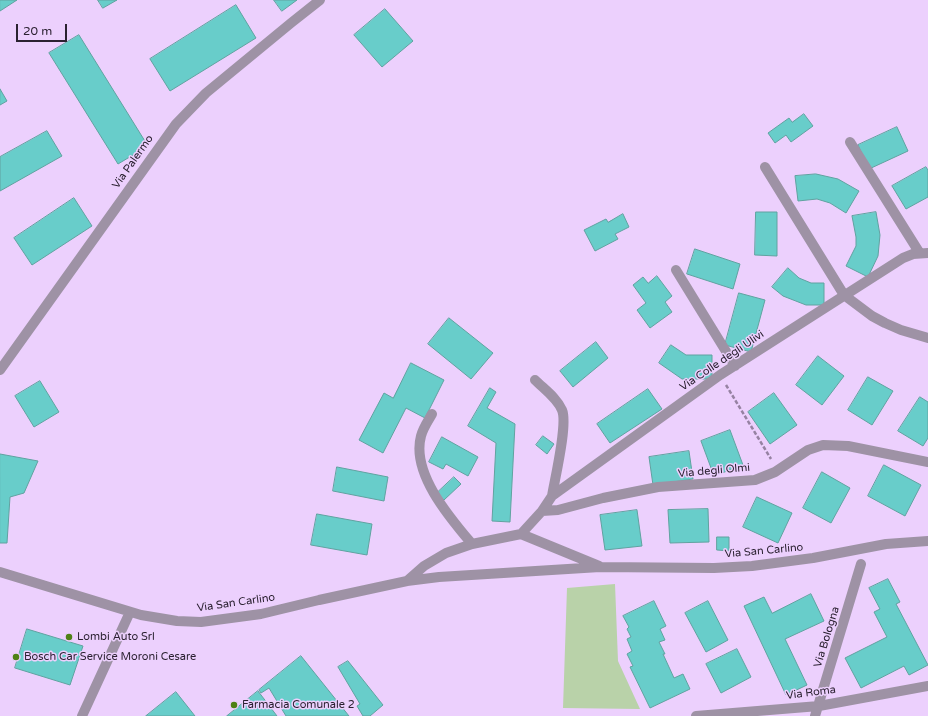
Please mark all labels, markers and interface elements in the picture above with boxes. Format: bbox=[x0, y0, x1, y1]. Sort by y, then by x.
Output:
scale bar bbox=[18, 16, 69, 42]
text: 20 m bbox=[23, 24, 52, 38]
street label: Via Palermo bbox=[110, 133, 156, 191]
street label: Via Colle degli Ulivi bbox=[677, 328, 767, 394]
street label: Via degli Olmi bbox=[677, 461, 751, 481]
street label: Via San Carlino bbox=[724, 541, 804, 561]
street label: Via San Carlino bbox=[196, 591, 276, 615]
street label: Via Bologna bbox=[812, 605, 842, 669]
place label: Lombi Auto Srl bbox=[77, 630, 155, 644]
marker: Lombi Auto Srl bbox=[64, 632, 74, 642]
place label: Bosch Car Service Moroni Cesare bbox=[24, 650, 196, 664]
marker: Bosch Car Service Moroni Cesare bbox=[11, 652, 21, 662]
street label: Via Roma bbox=[785, 683, 837, 703]
place label: Farmacia Comunale 2 bbox=[242, 698, 355, 712]
marker: Farmacia Comunale 2 bbox=[229, 700, 239, 710]

